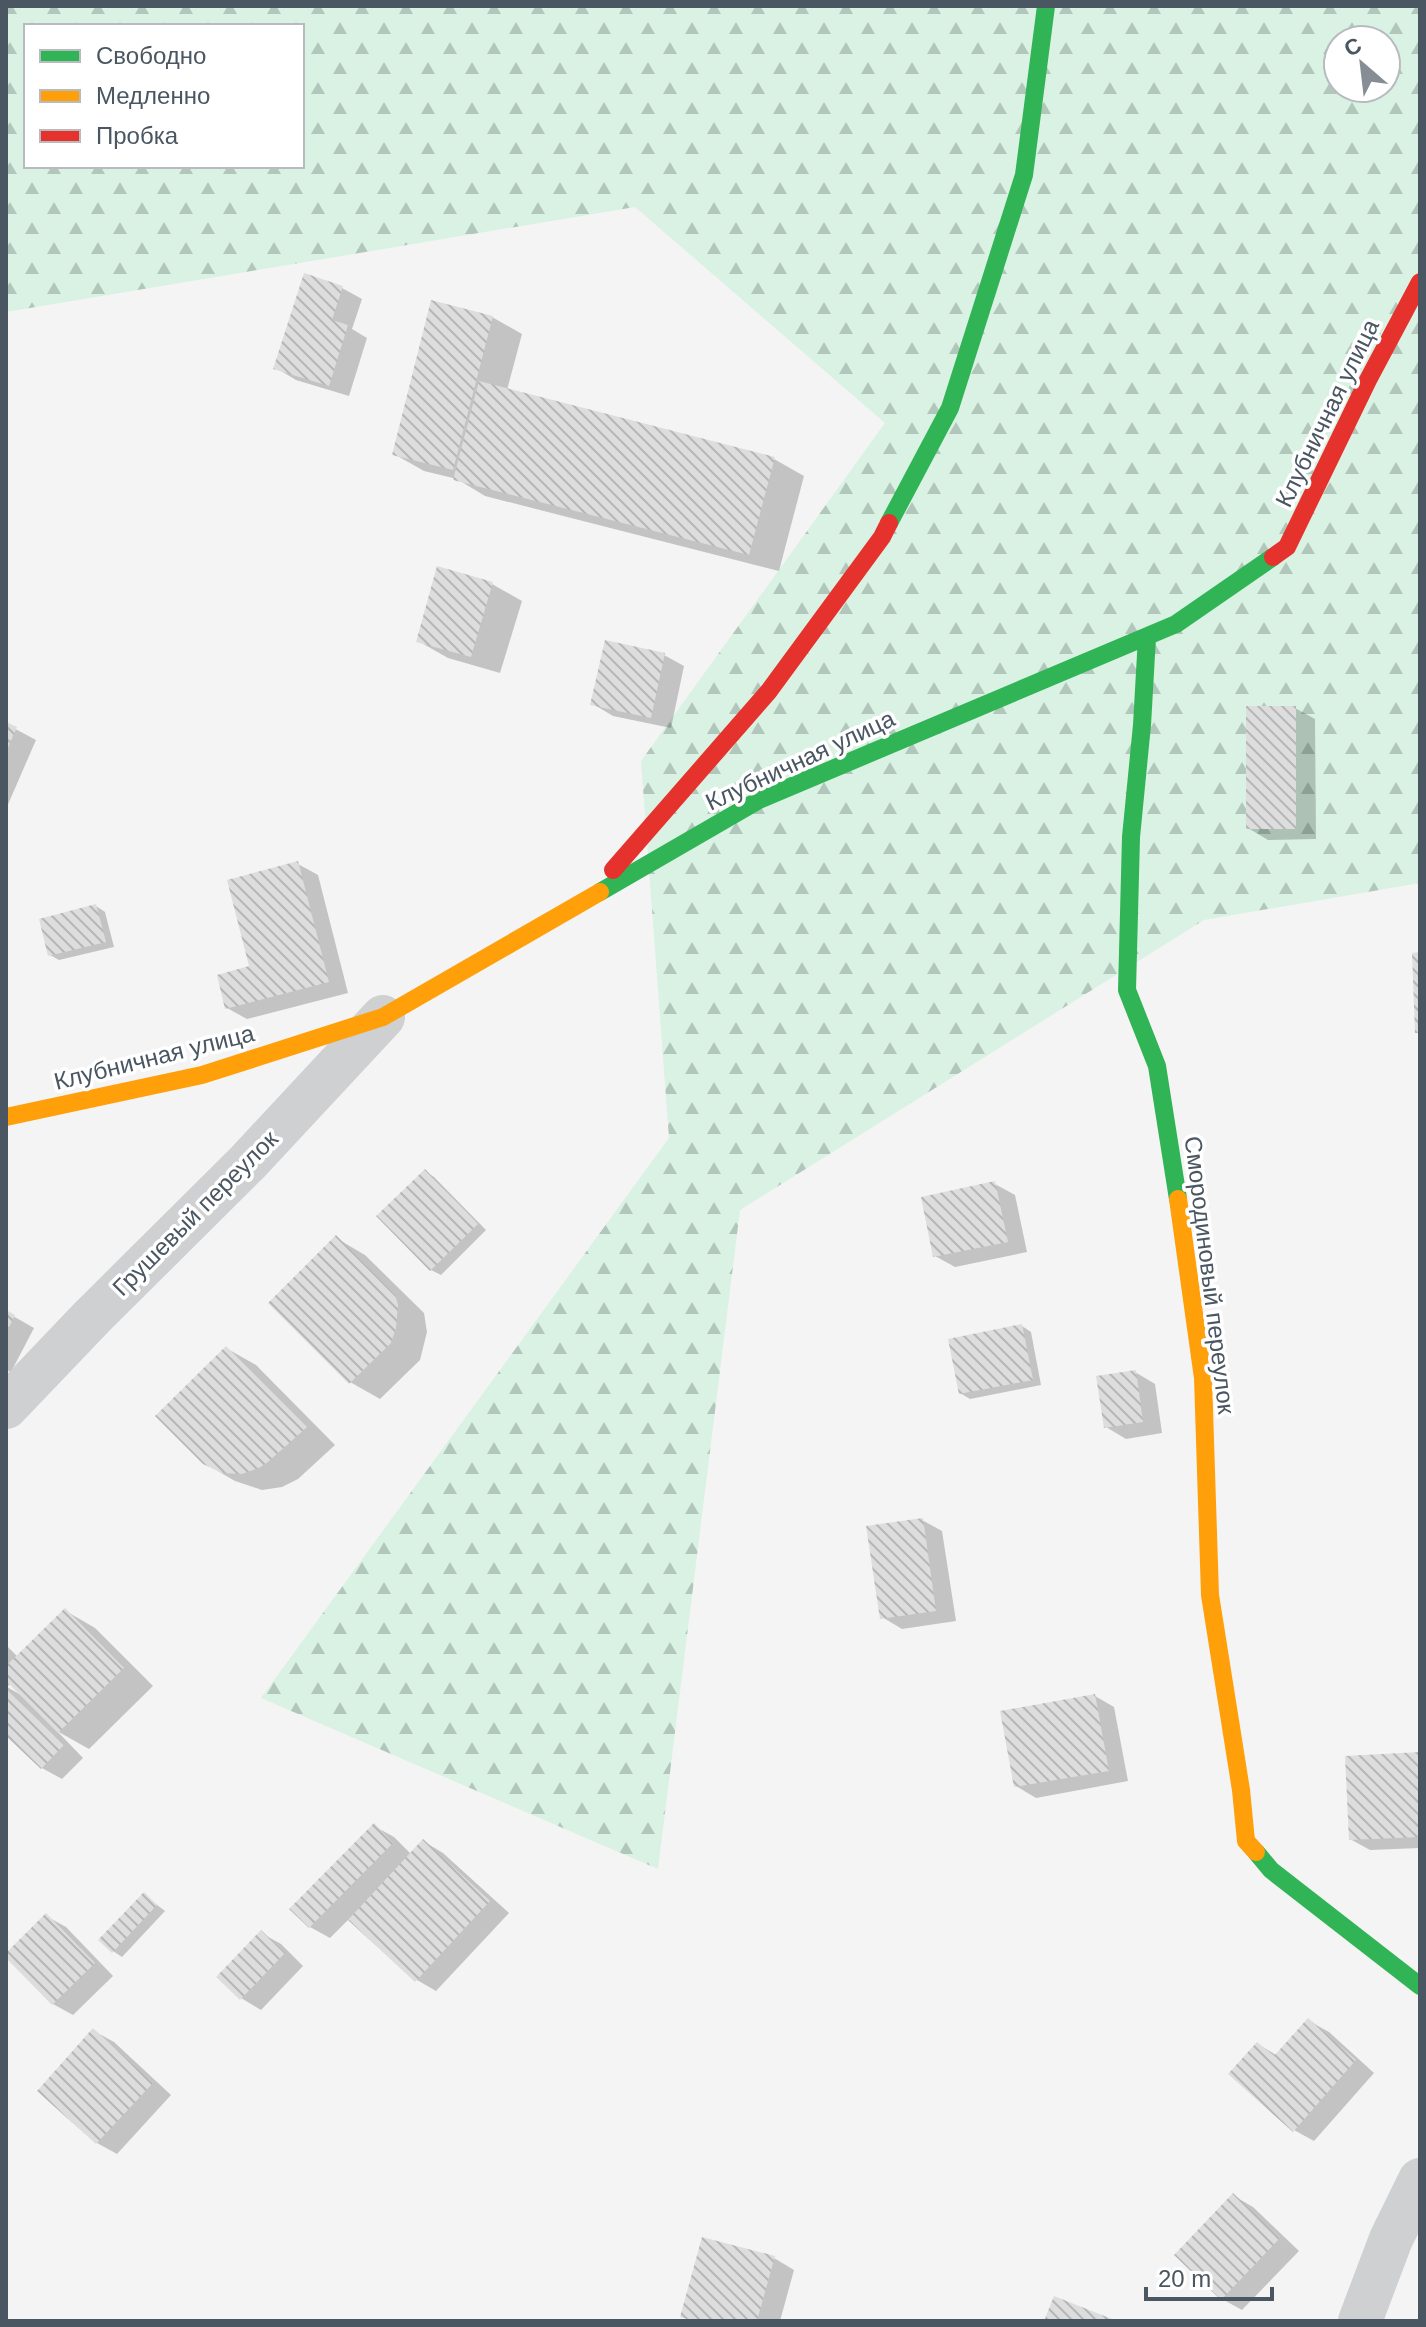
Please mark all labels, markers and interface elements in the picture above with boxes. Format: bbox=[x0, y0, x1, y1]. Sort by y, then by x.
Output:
legend bbox=[24, 24, 304, 168]
north arrow bbox=[1322, 24, 1402, 104]
text: С bbox=[1340, 32, 1366, 62]
text: Свободно bbox=[96, 42, 206, 69]
text: Медленно bbox=[96, 82, 210, 109]
text: Пробка bbox=[96, 122, 179, 149]
street label: Клубничная улица bbox=[1270, 314, 1384, 511]
street label: Клубничная улица bbox=[701, 704, 899, 816]
street label: Клубничная улица bbox=[51, 1019, 258, 1095]
street label: Грушевый переулок bbox=[107, 1125, 283, 1301]
street label: Смородиновый переулок bbox=[1180, 1134, 1241, 1416]
scale bar bbox=[1146, 2251, 1272, 2301]
text: 20 m bbox=[1158, 2265, 1211, 2292]

